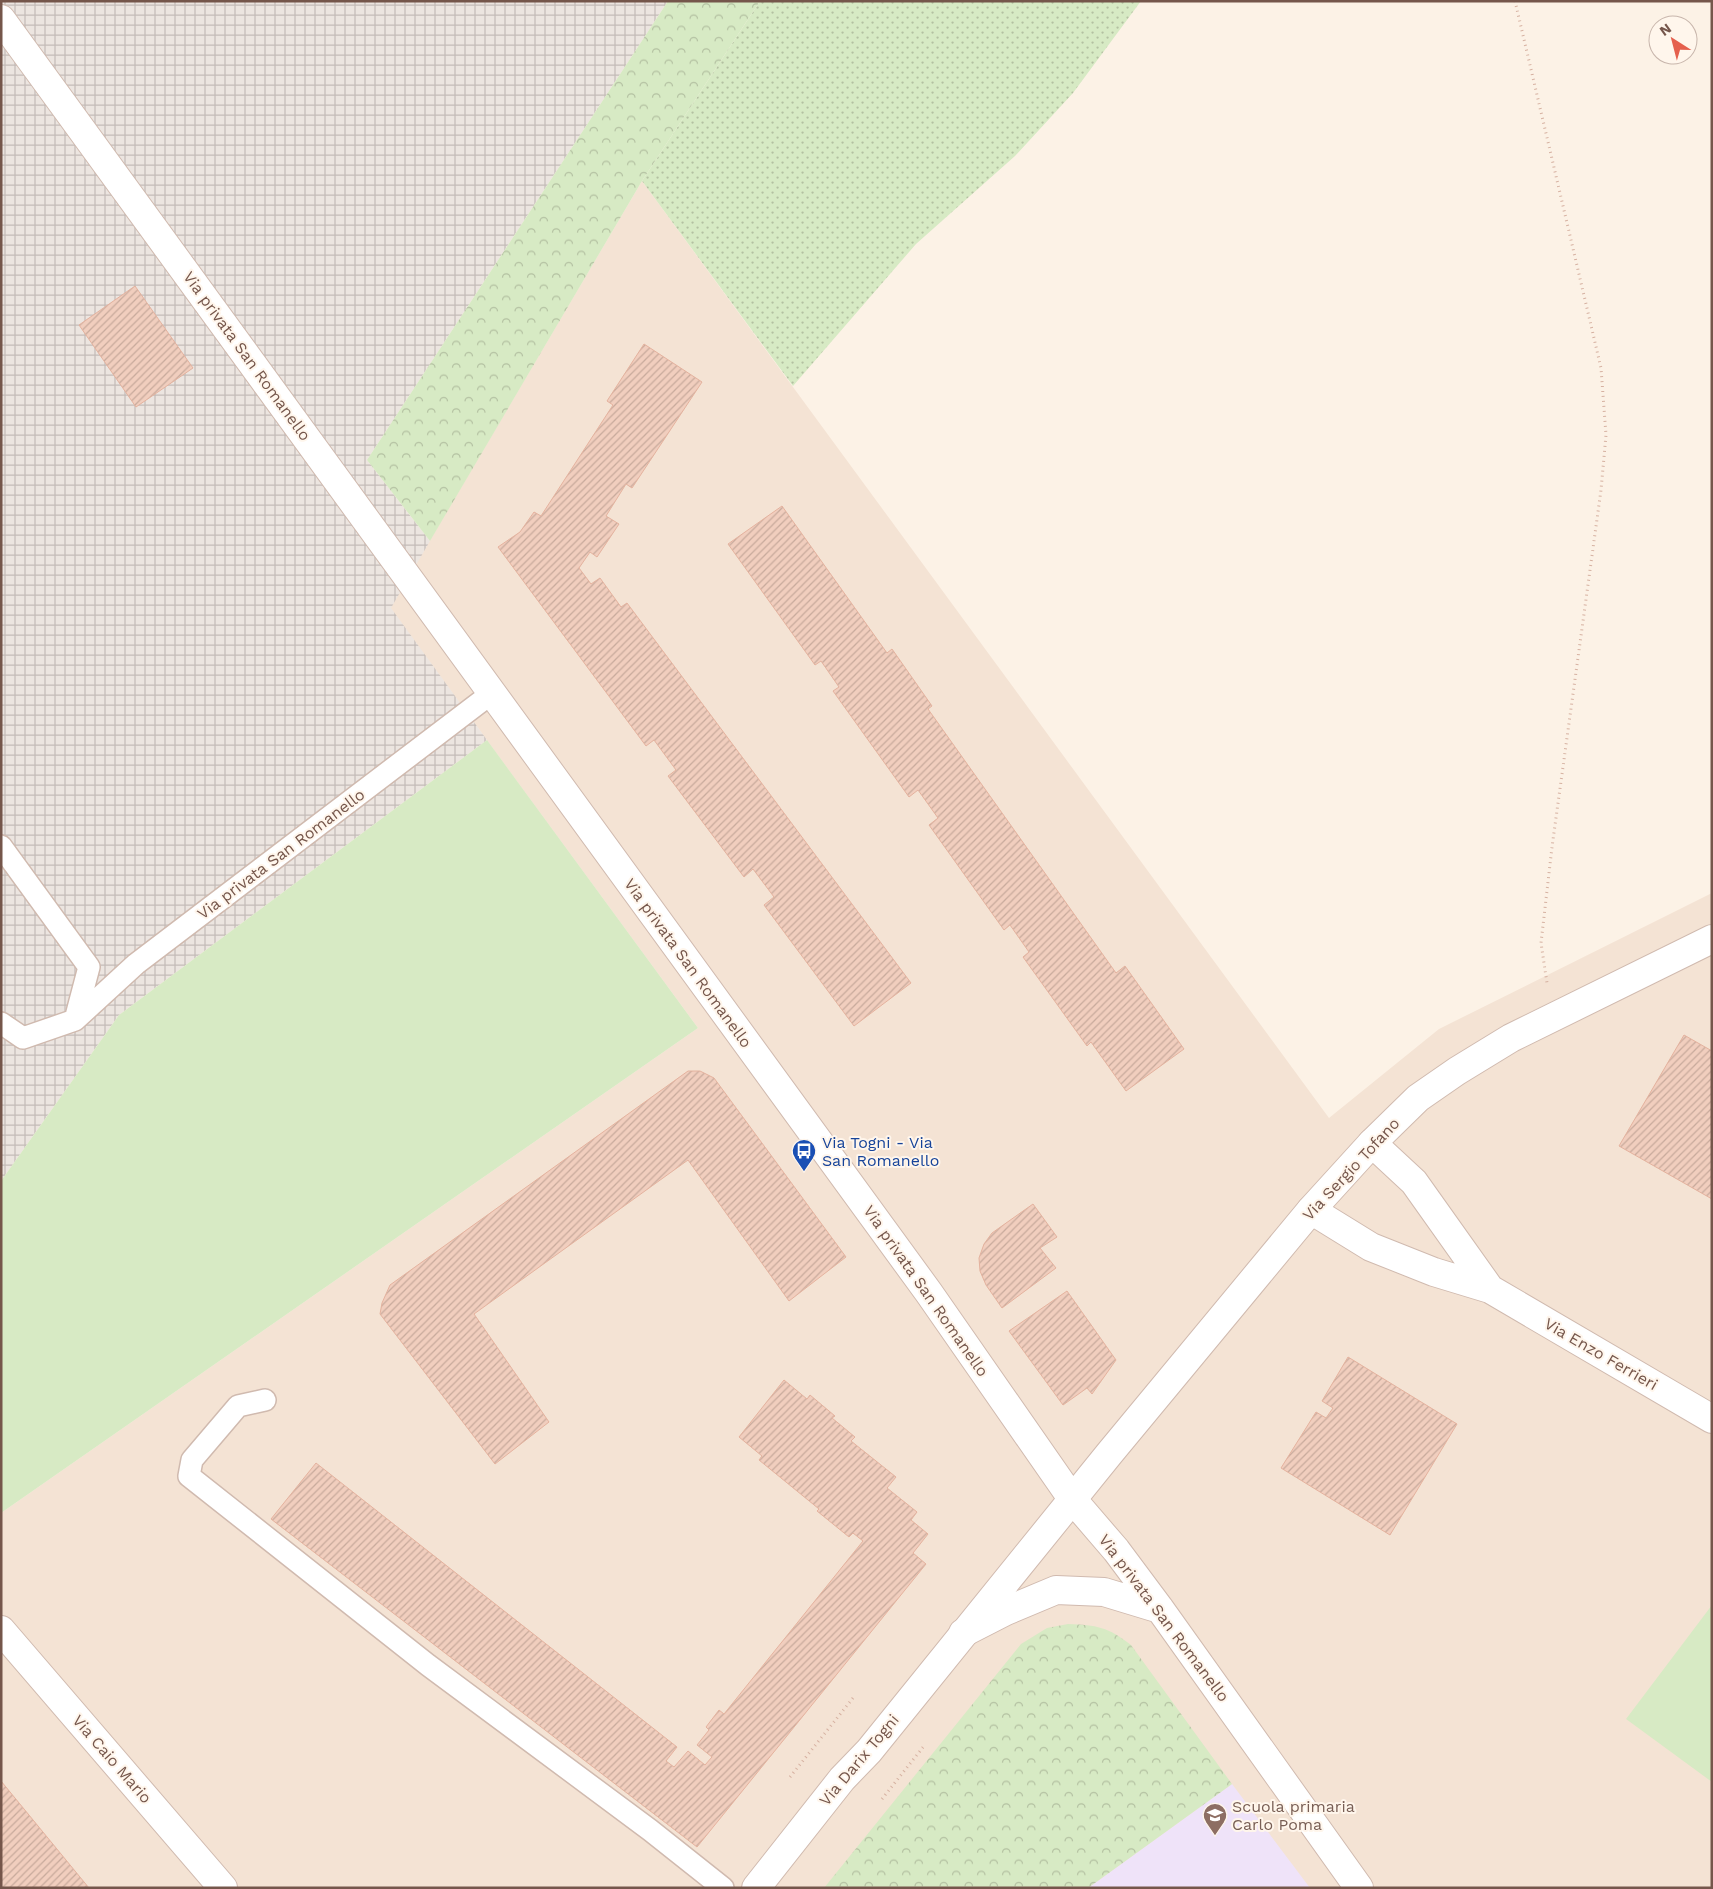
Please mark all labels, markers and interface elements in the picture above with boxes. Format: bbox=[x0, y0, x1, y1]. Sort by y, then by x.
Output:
north arrow bbox=[1648, 15, 1698, 65]
text: N bbox=[1656, 20, 1674, 39]
street label: Via privata San Romanello bbox=[179, 268, 315, 444]
street label: Via privata San Romanello bbox=[194, 785, 368, 923]
street label: Via privata San Romanello bbox=[620, 875, 756, 1051]
street label: Via Sergio Tofano bbox=[1299, 1114, 1403, 1224]
place label: Via Togni - Via San Romanello bbox=[822, 1133, 939, 1170]
bus stop icon: Via Togni - Via San Romanello bbox=[791, 1138, 817, 1172]
street label: Via privata San Romanello bbox=[860, 1202, 992, 1380]
street label: Via Enzo Ferrieri bbox=[1541, 1314, 1661, 1394]
street label: Via privata San Romanello bbox=[1095, 1531, 1233, 1705]
street label: Via Darix Togni bbox=[815, 1710, 903, 1810]
street label: Via Caio Mario bbox=[68, 1711, 156, 1807]
place label: Scuola primaria Carlo Poma bbox=[1232, 1797, 1355, 1834]
school or university icon: Scuola primaria Carlo Poma bbox=[1202, 1802, 1228, 1836]

